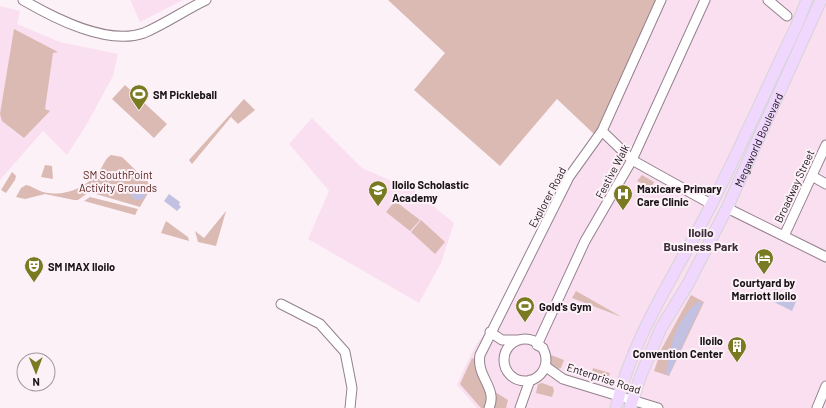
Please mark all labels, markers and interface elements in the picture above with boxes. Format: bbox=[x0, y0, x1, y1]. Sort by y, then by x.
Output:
sports icon: SM Pickleball bbox=[128, 83, 150, 111]
place label: SM Pickleball bbox=[153, 88, 217, 101]
street label: Megaworld Boulevard bbox=[731, 91, 785, 188]
street label: Festive Walk bbox=[592, 141, 632, 200]
street label: Broadway Street bbox=[771, 147, 817, 225]
street label: Explorer Road bbox=[526, 164, 568, 230]
park label: SM SouthPoint Activity Grounds bbox=[79, 168, 157, 194]
place label: Iloilo Scholastic Academy bbox=[392, 178, 469, 204]
school or university icon: Iloilo Scholastic Academy bbox=[367, 179, 389, 207]
place label: Maxicare Primary Care Clinic bbox=[637, 182, 722, 208]
hospital icon: Maxicare Primary Care Clinic bbox=[612, 183, 634, 211]
district label: Iloilo Business Park bbox=[664, 225, 739, 253]
hotel icon: Courtyard by Marriott Iloilo bbox=[753, 247, 775, 275]
theatre icon: SM IMAX Iloilo bbox=[23, 255, 45, 283]
place label: SM IMAX Iloilo bbox=[48, 260, 115, 273]
place label: Courtyard by Marriott Iloilo bbox=[732, 276, 796, 302]
sports icon: Gold's Gym bbox=[514, 295, 536, 323]
place label: Gold's Gym bbox=[539, 300, 592, 313]
place label: Iloilo Convention Center bbox=[633, 334, 724, 360]
building icon: Iloilo Convention Center bbox=[726, 335, 748, 363]
north arrow bbox=[16, 352, 56, 392]
street label: Enterprise Road bbox=[565, 360, 643, 396]
text: N bbox=[32, 376, 40, 389]

